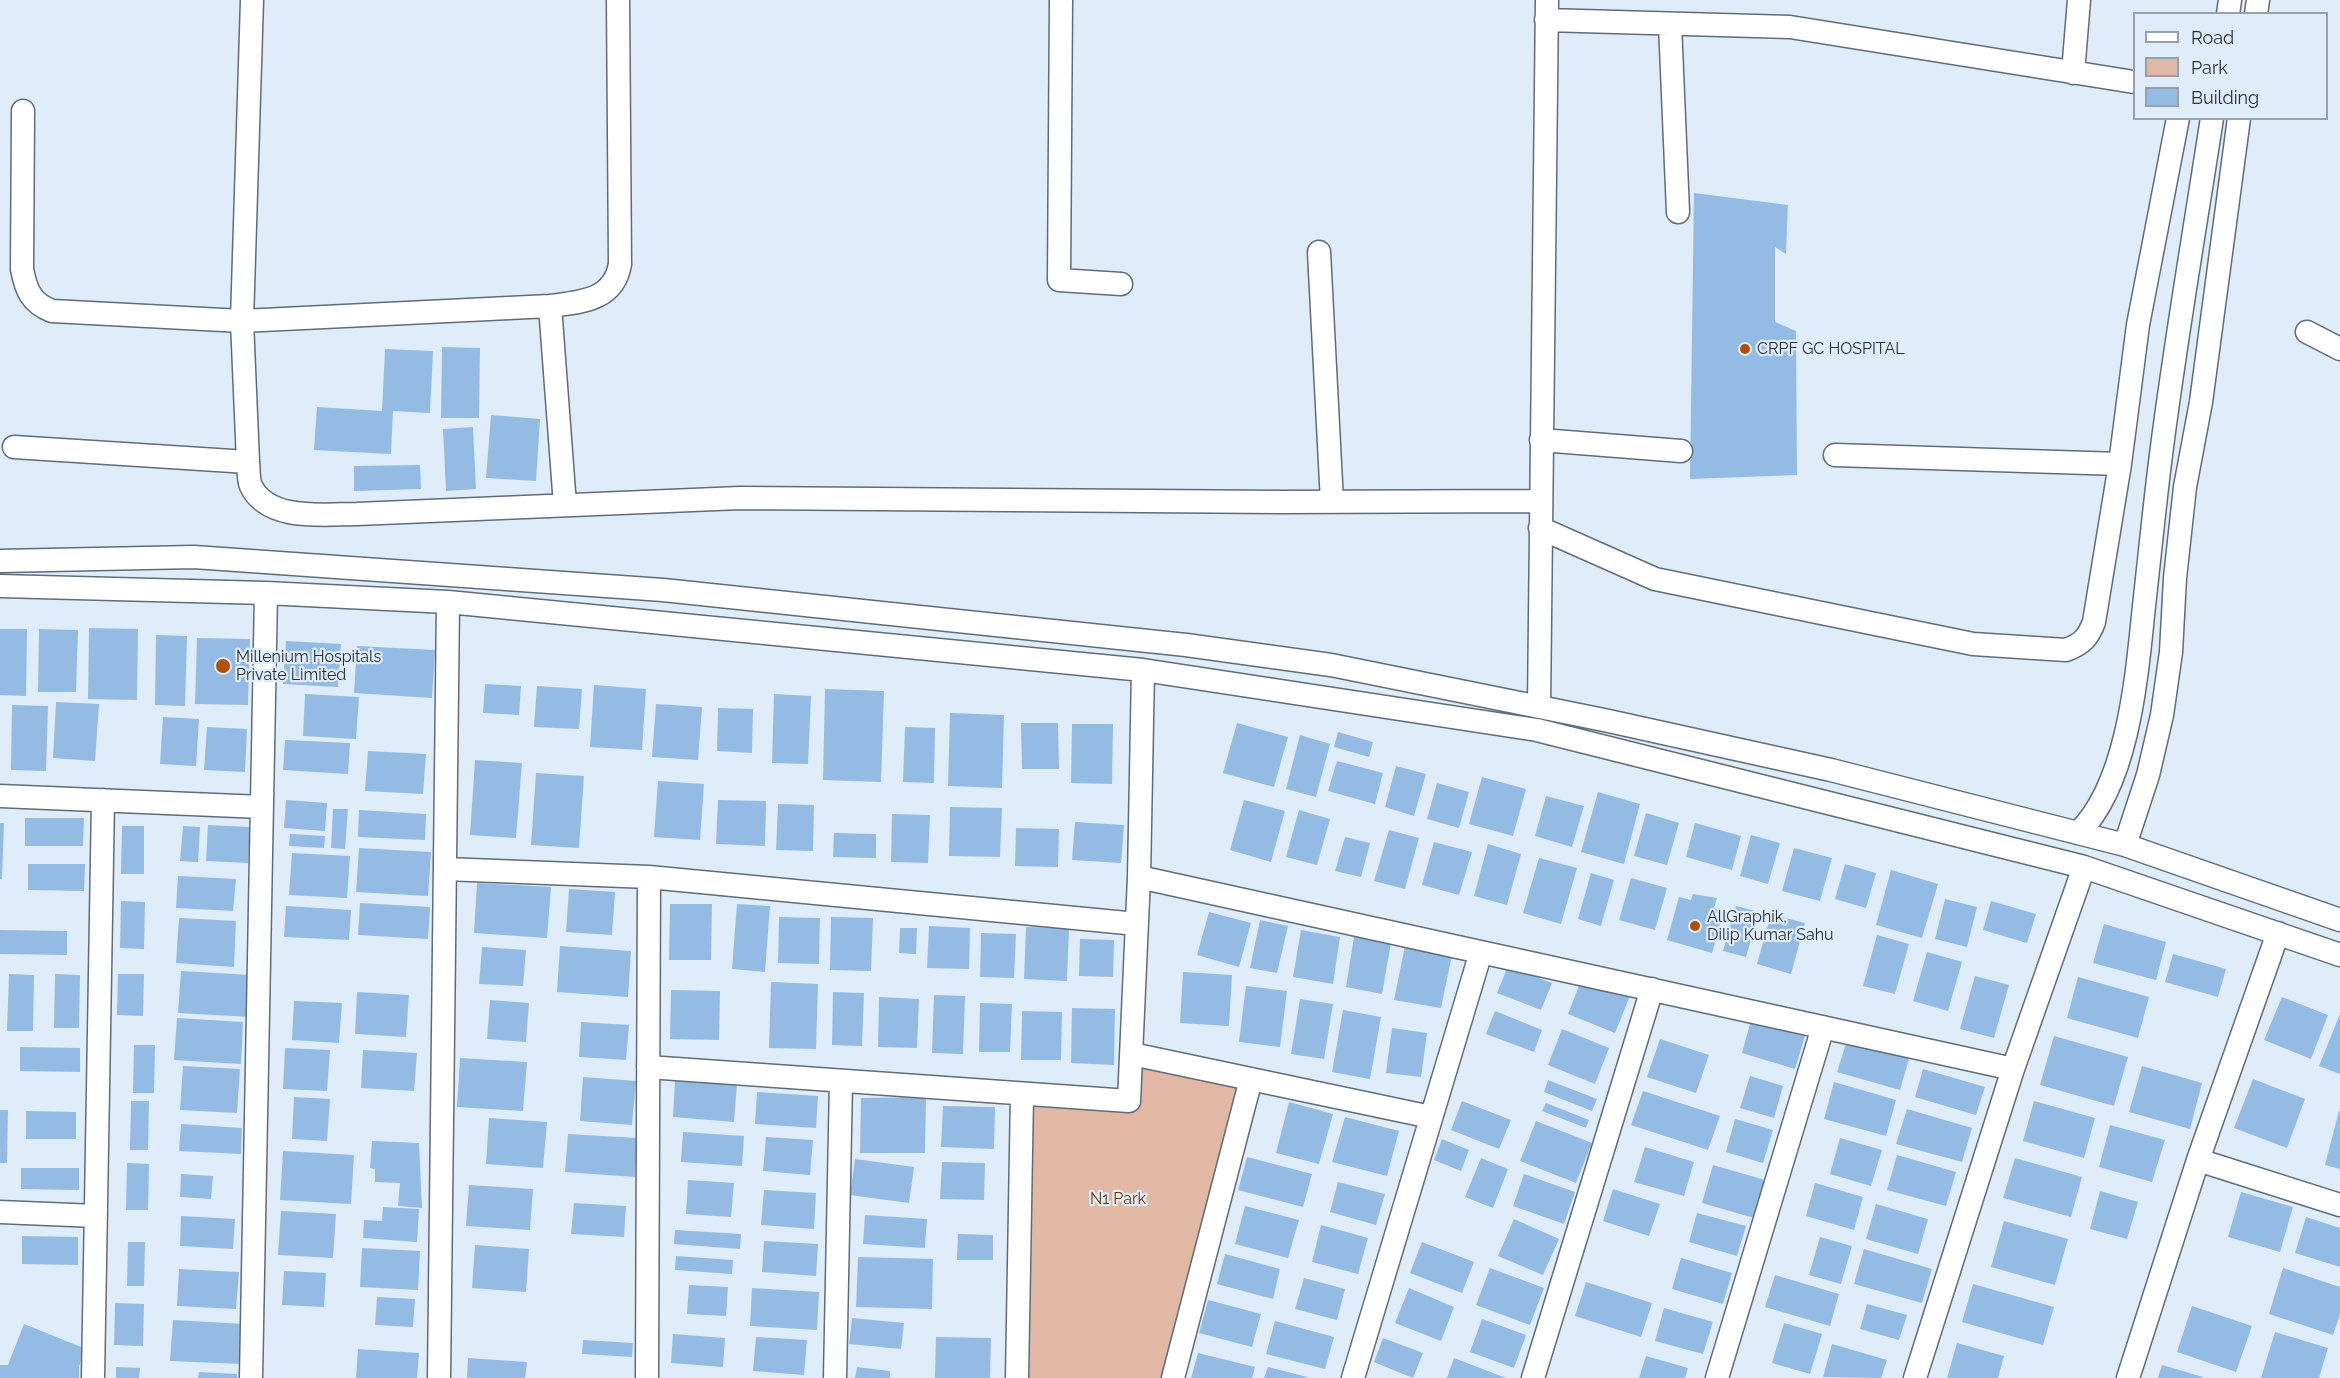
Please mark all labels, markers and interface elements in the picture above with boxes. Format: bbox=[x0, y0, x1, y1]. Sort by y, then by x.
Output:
legend bbox=[2133, 12, 2328, 120]
text: Road bbox=[2191, 27, 2234, 48]
text: Park bbox=[2191, 57, 2228, 78]
text: Building bbox=[2191, 87, 2259, 108]
place label: CRPF GC HOSPITAL bbox=[1757, 339, 1905, 359]
marker: CRPF GC HOSPITAL bbox=[1738, 342, 1752, 356]
place label: Millenium Hospitals Private Limited bbox=[236, 647, 381, 685]
marker: Millenium Hospitals Private Limited bbox=[214, 657, 232, 675]
place label: AllGraphik, Dilip Kumar Sahu bbox=[1707, 907, 1834, 945]
marker: AllGraphik, Dilip Kumar Sahu bbox=[1688, 919, 1702, 933]
park label: N1 Park bbox=[1090, 1189, 1146, 1209]

